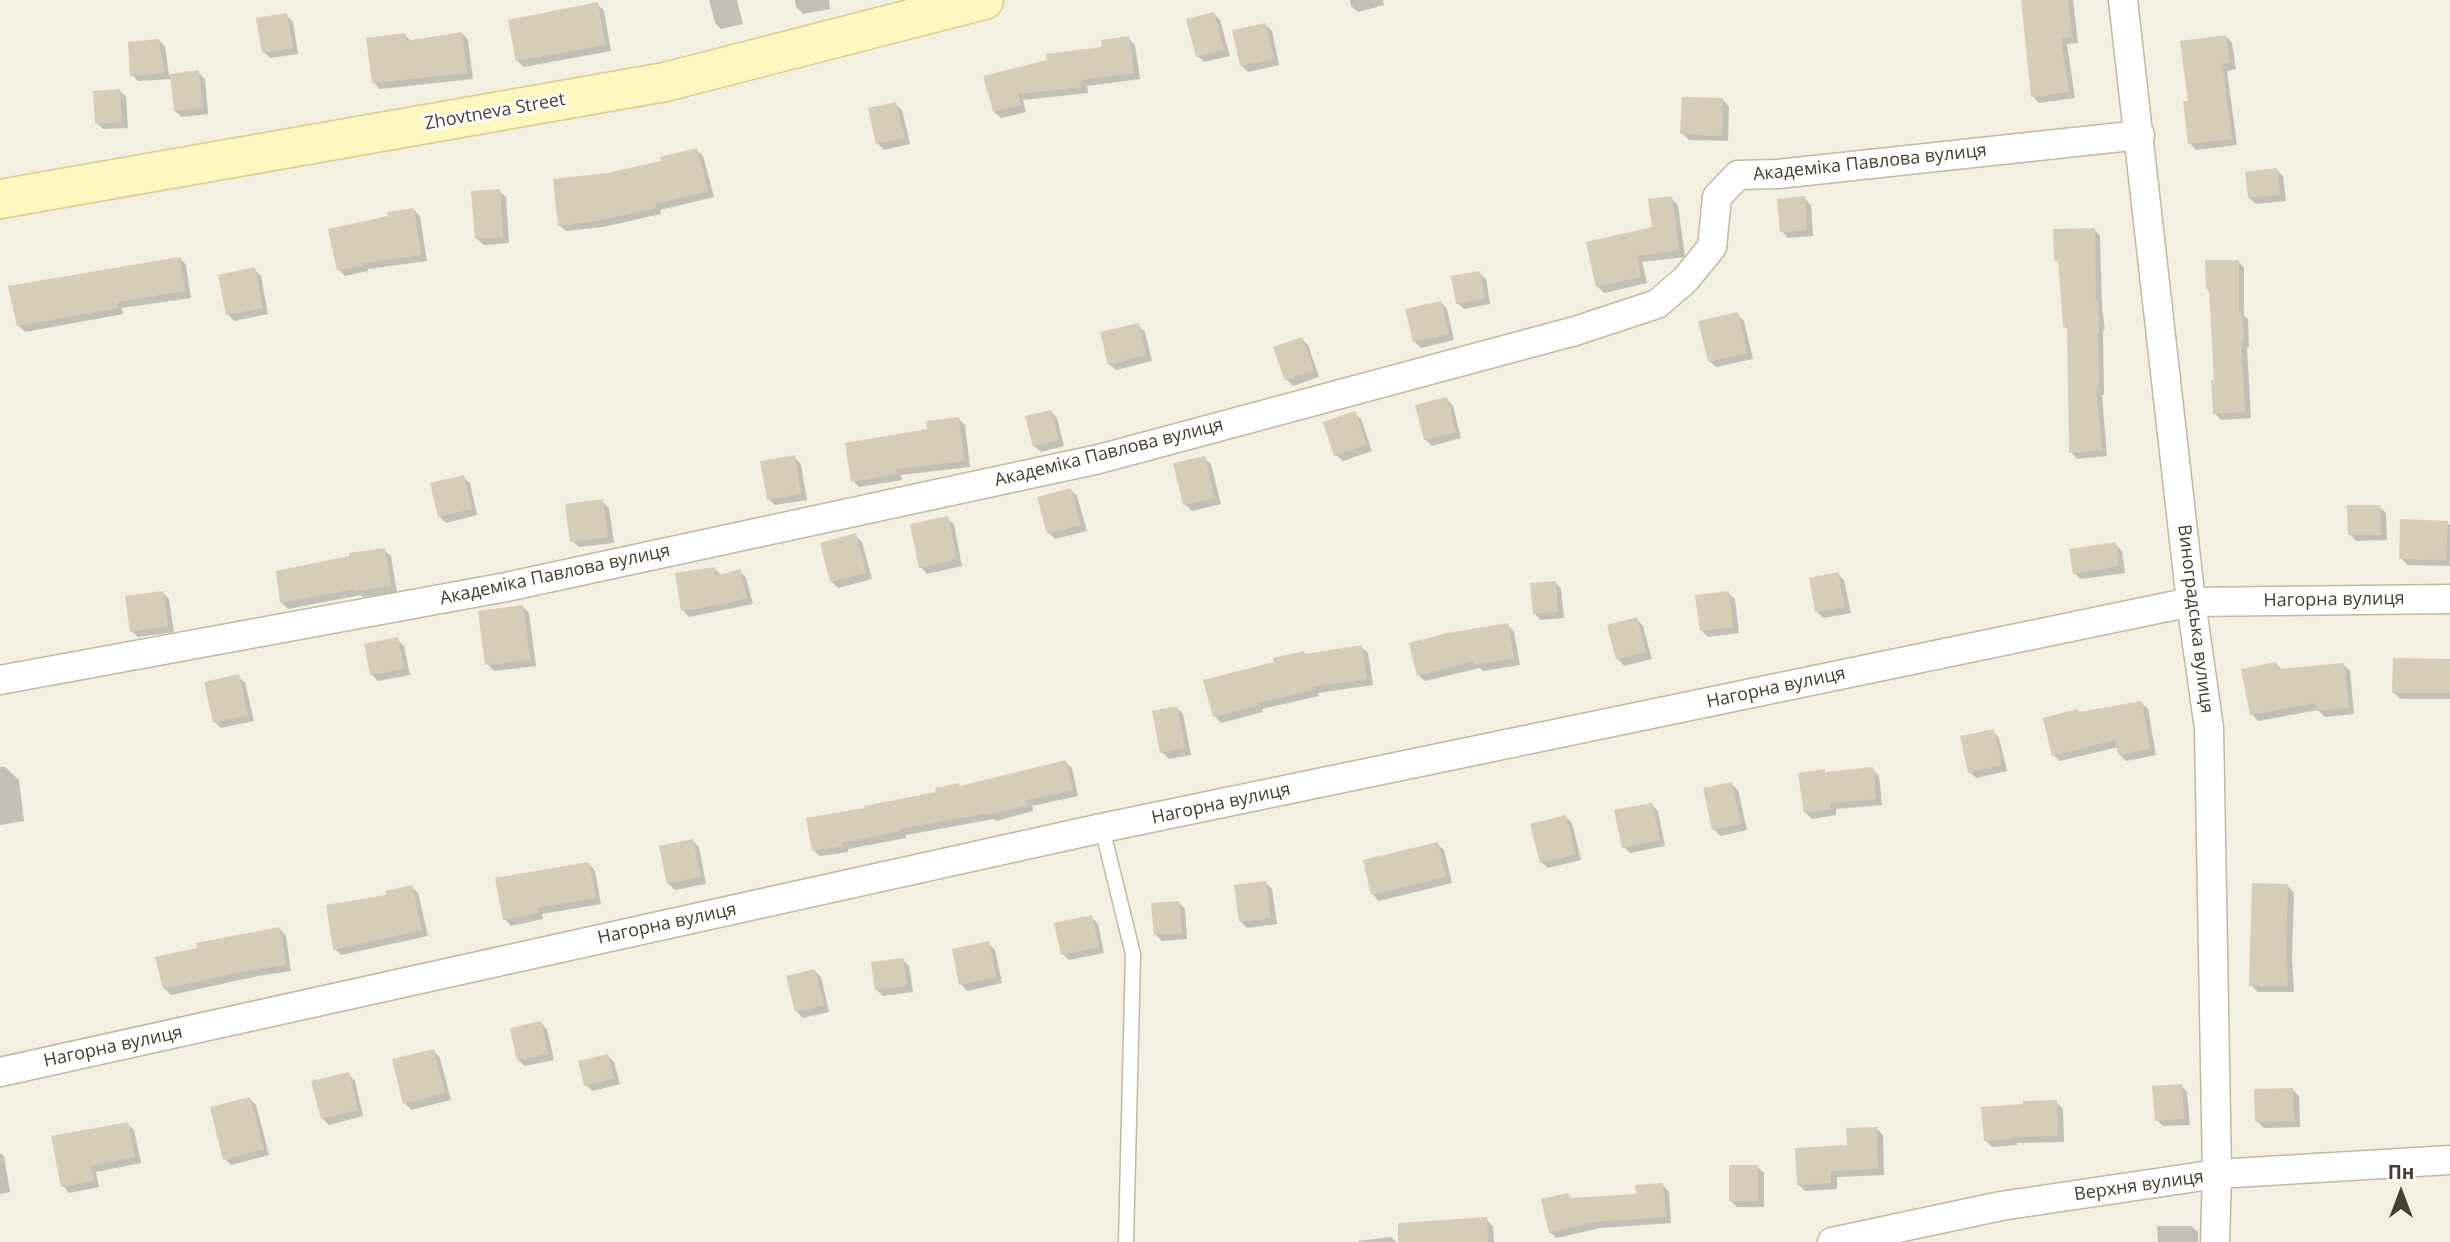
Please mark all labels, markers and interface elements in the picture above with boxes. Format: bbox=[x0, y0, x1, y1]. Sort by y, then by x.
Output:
street label: Zhovtneva Street bbox=[423, 89, 567, 135]
street label: Академіка Павлова вулиця bbox=[1752, 140, 1988, 186]
street label: Академіка Павлова вулиця bbox=[992, 414, 1226, 492]
street label: Виноградська вулиця bbox=[2173, 523, 2217, 715]
street label: Академіка Павлова вулиця bbox=[438, 540, 672, 610]
street label: Нагорна вулиця bbox=[2263, 588, 2405, 612]
street label: Нагорна вулиця bbox=[1705, 663, 1847, 713]
street label: Нагорна вулиця bbox=[1150, 779, 1292, 829]
street label: Нагорна вулиця bbox=[596, 899, 738, 949]
street label: Нагорна вулиця bbox=[42, 1022, 184, 1072]
north arrow bbox=[2366, 1158, 2436, 1228]
text: Пн bbox=[2388, 1159, 2414, 1185]
street label: Верхня вулиця bbox=[2073, 1166, 2205, 1206]

